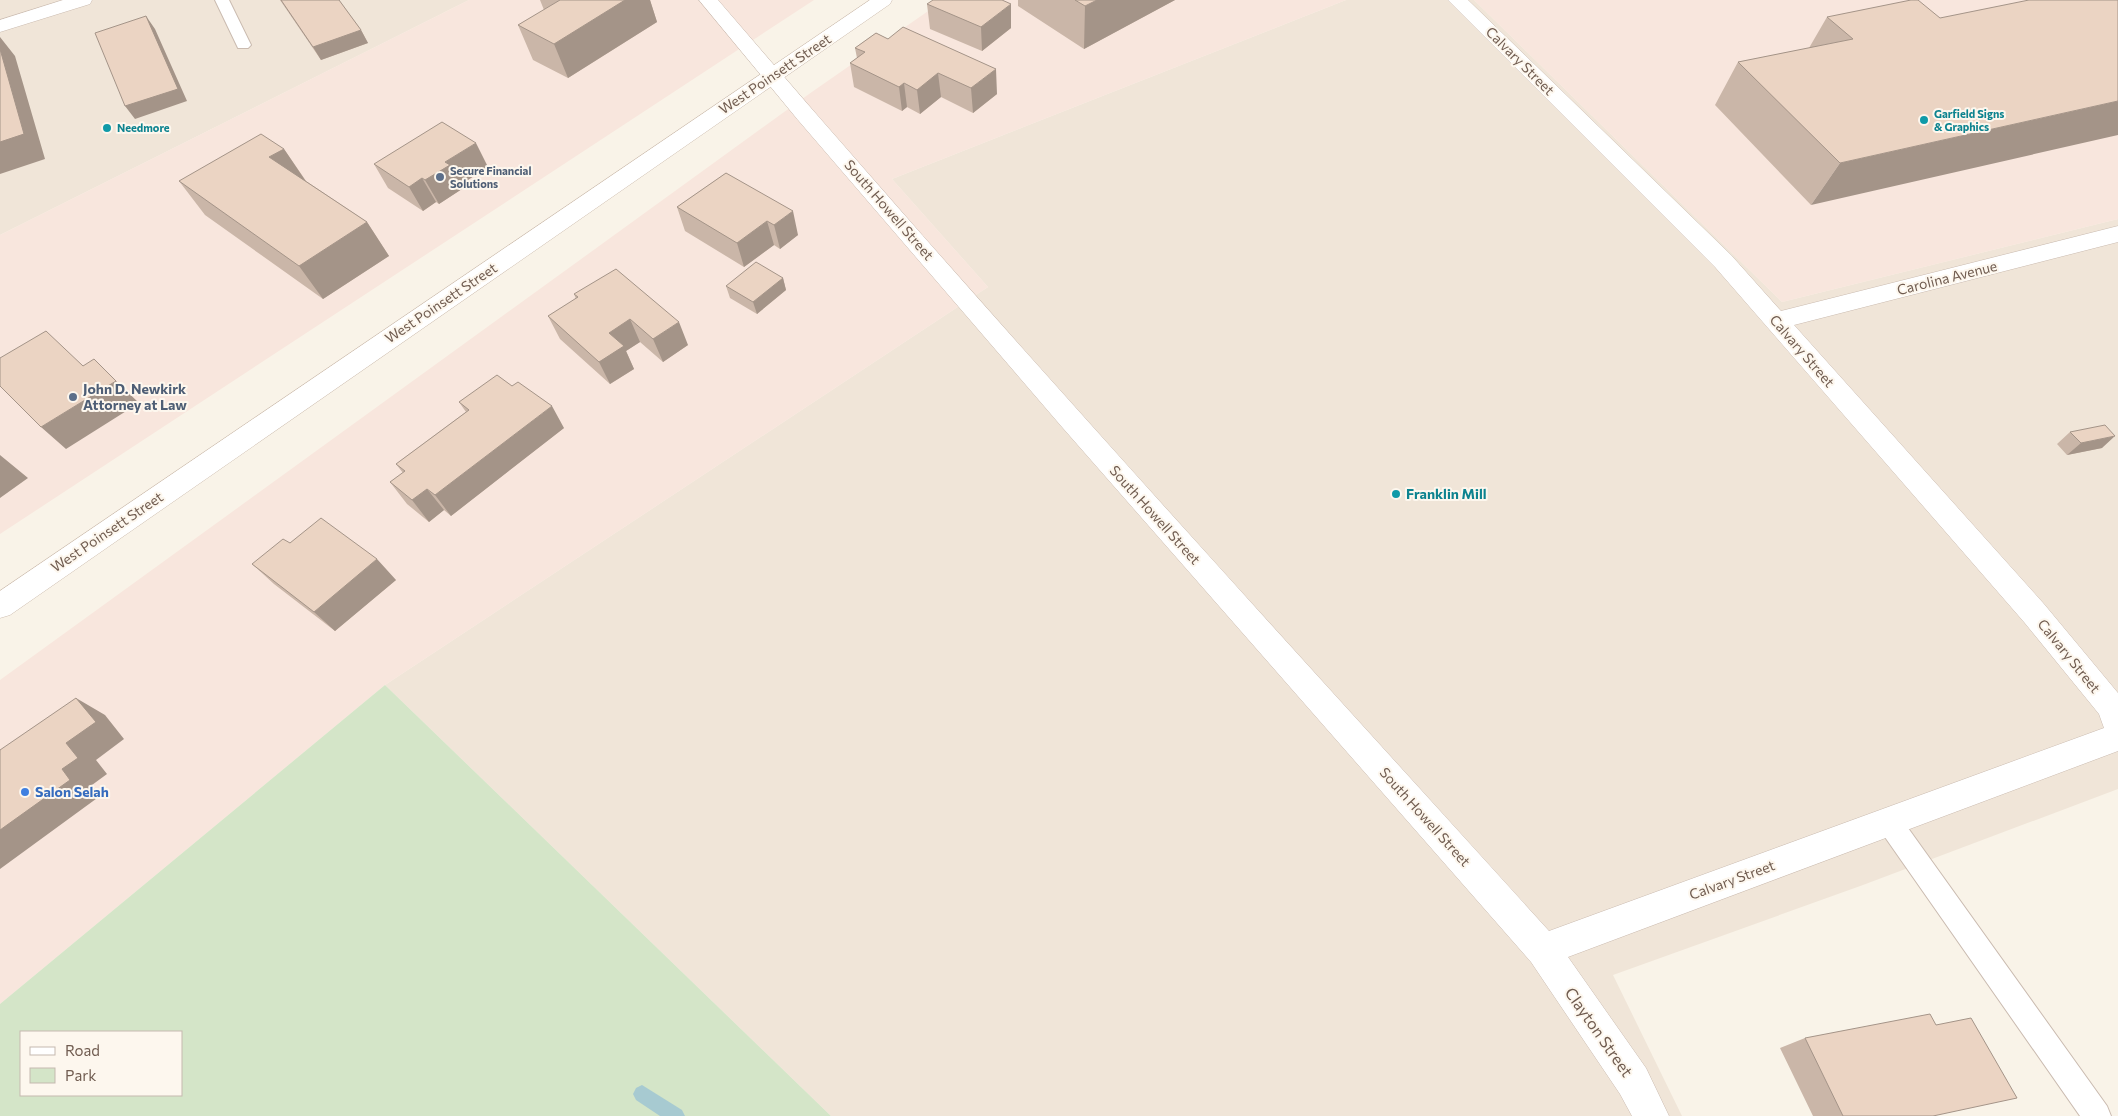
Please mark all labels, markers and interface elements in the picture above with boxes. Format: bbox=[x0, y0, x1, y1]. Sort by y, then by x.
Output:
street label: Calvary Street bbox=[1483, 23, 1558, 99]
street label: West Poinsett Street bbox=[716, 30, 834, 117]
place label: Garfield Signs & Graphics bbox=[1934, 107, 2004, 133]
marker: Garfield Signs & Graphics bbox=[1918, 114, 1930, 126]
place label: Needmore bbox=[117, 121, 170, 134]
marker: Needmore bbox=[101, 122, 113, 134]
street label: South Howell Street bbox=[841, 156, 938, 263]
place label: Secure Financial Solutions bbox=[450, 164, 531, 190]
marker: Secure Financial Solutions bbox=[434, 171, 446, 183]
street label: Carolina Avenue bbox=[1895, 257, 1999, 298]
street label: West Poinsett Street bbox=[382, 259, 500, 346]
street label: Calvary Street bbox=[1766, 311, 1838, 390]
place label: John D. Newkirk Attorney at Law bbox=[83, 380, 187, 413]
marker: John D. Newkirk Attorney at Law bbox=[67, 391, 79, 403]
street label: South Howell Street bbox=[1107, 462, 1204, 568]
place label: Franklin Mill bbox=[1406, 485, 1487, 502]
street label: West Poinsett Street bbox=[48, 488, 166, 575]
marker: Franklin Mill bbox=[1390, 488, 1402, 500]
street label: Calvary Street bbox=[2034, 615, 2104, 696]
street label: South Howell Street bbox=[1377, 764, 1474, 870]
place label: Salon Selah bbox=[35, 783, 109, 800]
marker: Salon Selah bbox=[19, 786, 31, 798]
street label: Calvary Street bbox=[1687, 856, 1777, 903]
street label: Clayton Street bbox=[1562, 983, 1638, 1081]
legend bbox=[20, 1031, 182, 1096]
text: Road bbox=[65, 1041, 100, 1059]
text: Park bbox=[65, 1066, 96, 1084]

